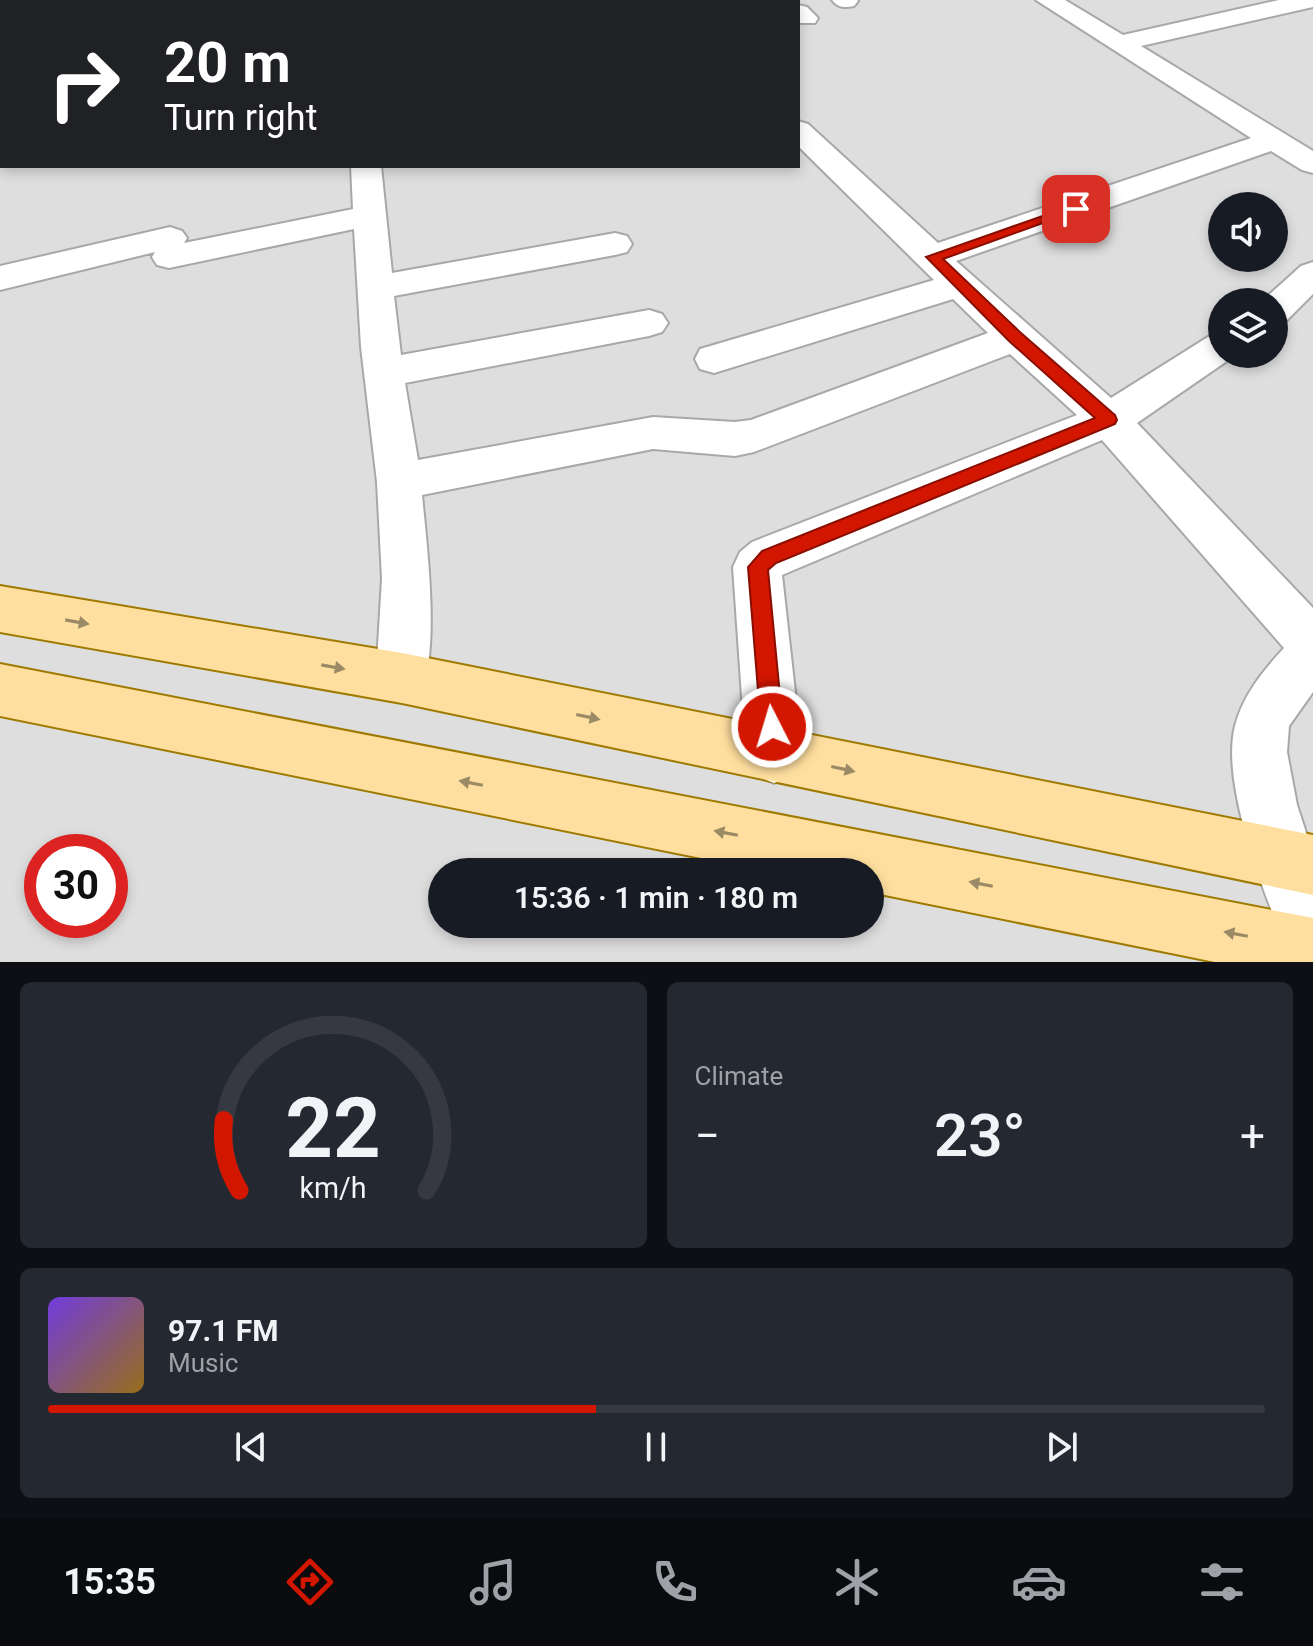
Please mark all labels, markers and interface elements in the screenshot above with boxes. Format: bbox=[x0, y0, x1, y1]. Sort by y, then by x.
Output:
text: 20 m bbox=[164, 30, 291, 96]
icon: right bbox=[32, 32, 136, 136]
text: Turn right bbox=[164, 97, 317, 139]
pin bbox=[1042, 175, 1110, 243]
icon: arrive bbox=[1054, 187, 1098, 231]
map controls bbox=[1208, 192, 1288, 368]
button: sound bbox=[1208, 192, 1288, 272]
button: layers bbox=[1208, 288, 1288, 368]
one-way arrow bbox=[65, 617, 90, 629]
one-way arrow bbox=[321, 661, 346, 673]
position arrow bbox=[730, 685, 814, 769]
one-way arrow bbox=[576, 711, 601, 723]
one-way arrow bbox=[831, 763, 856, 775]
one-way arrow bbox=[459, 776, 484, 789]
one-way arrow bbox=[714, 827, 739, 839]
speed limit sign: 30 bbox=[24, 834, 128, 938]
one-way arrow bbox=[969, 877, 994, 890]
text: 15:36 · 1 min · 180 m bbox=[514, 880, 798, 915]
one-way arrow bbox=[1224, 928, 1249, 940]
text: Climate bbox=[695, 1061, 783, 1091]
text: 22 bbox=[286, 1080, 381, 1177]
text: 23° bbox=[934, 1100, 1026, 1171]
text: − bbox=[695, 1110, 720, 1162]
text: + bbox=[1240, 1110, 1265, 1162]
text: km/h bbox=[300, 1171, 367, 1205]
text: 97.1 FM bbox=[168, 1313, 279, 1348]
text: Music bbox=[168, 1348, 238, 1378]
icon: previous bbox=[229, 1425, 273, 1469]
icon: pause bbox=[634, 1425, 678, 1469]
icon: next bbox=[1040, 1425, 1084, 1469]
icon: directions bbox=[282, 1554, 338, 1610]
icon: music bbox=[465, 1554, 521, 1610]
icon: phone bbox=[647, 1554, 703, 1610]
icon: climate bbox=[829, 1554, 885, 1610]
icon: car bbox=[1011, 1554, 1067, 1610]
icon: filters bbox=[1194, 1554, 1250, 1610]
text: 15:35 bbox=[63, 1561, 156, 1603]

